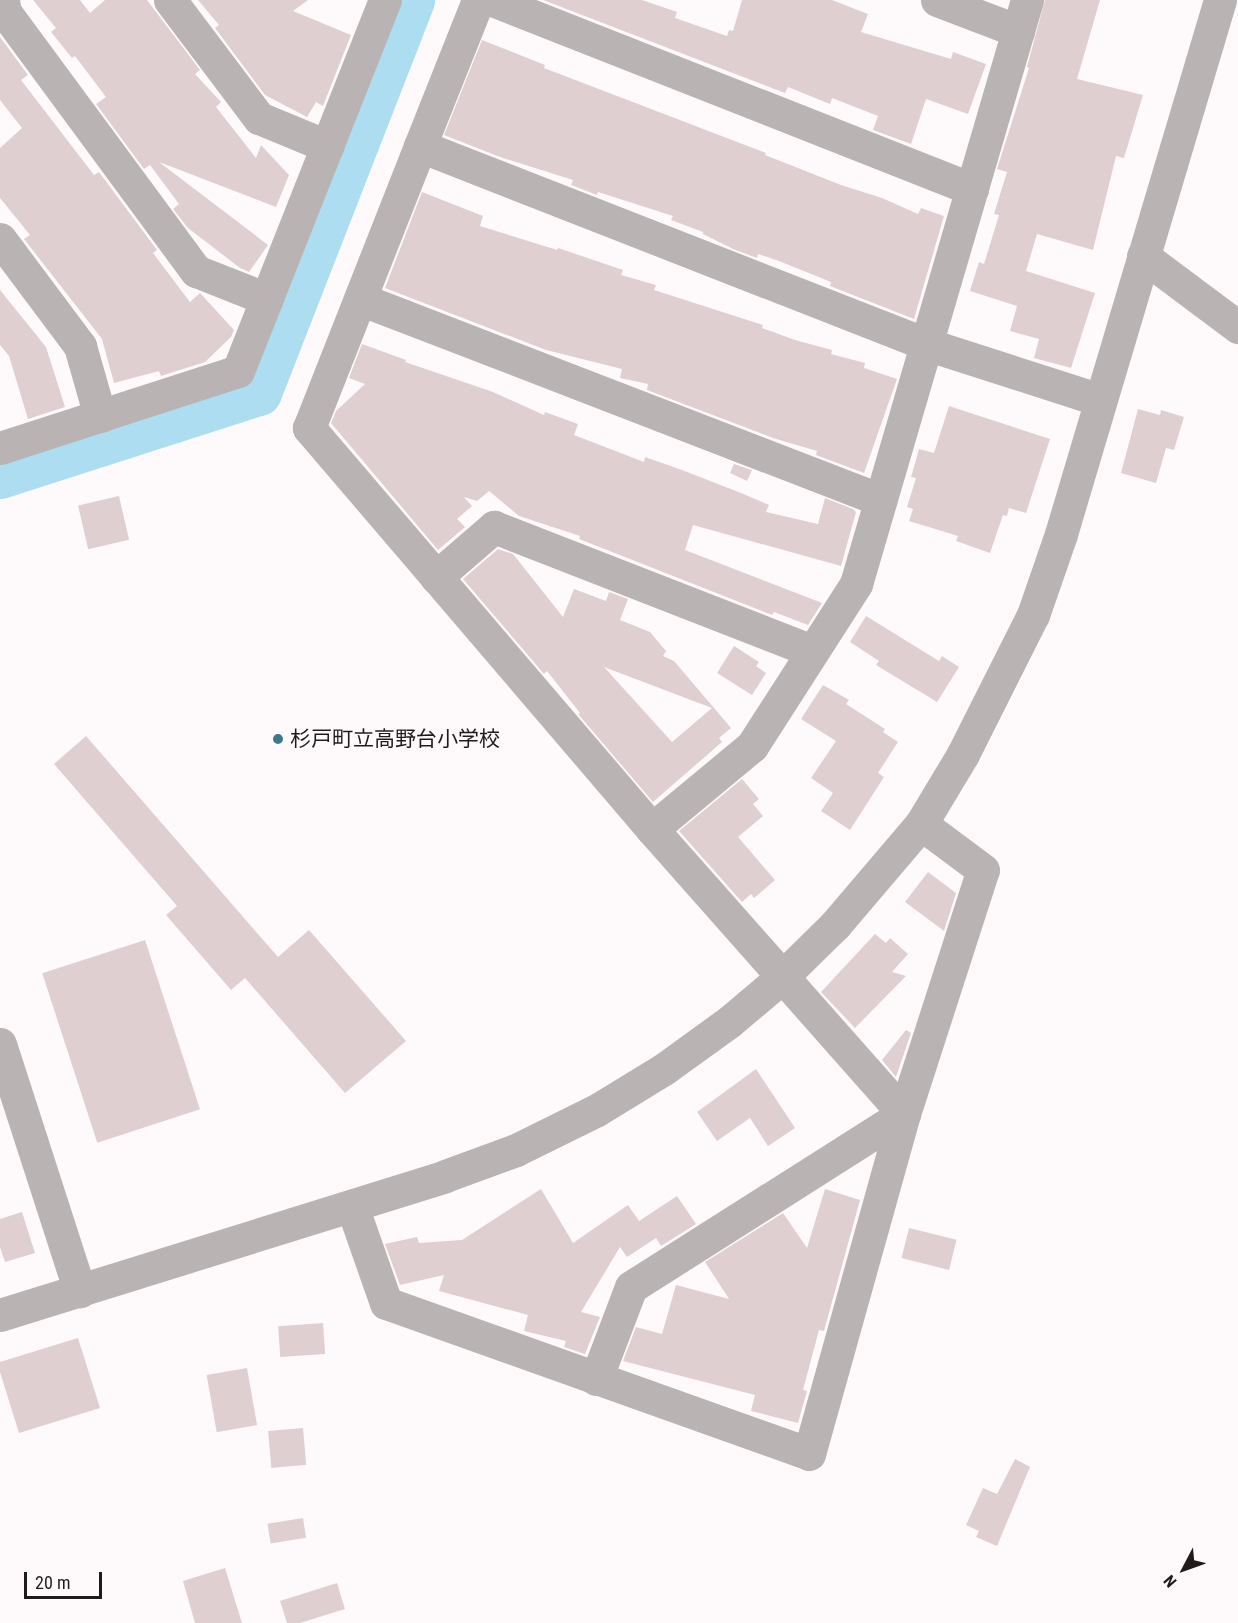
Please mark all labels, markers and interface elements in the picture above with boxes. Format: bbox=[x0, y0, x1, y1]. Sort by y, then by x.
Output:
place label: 杉戸町立高野台小学校 bbox=[290, 726, 500, 752]
marker: 杉戸町立高野台小学校 bbox=[271, 732, 285, 746]
north arrow bbox=[1154, 1539, 1214, 1599]
scale bar bbox=[27, 1560, 105, 1598]
text: N bbox=[1160, 1571, 1180, 1591]
text: 20 m bbox=[35, 1572, 70, 1593]

